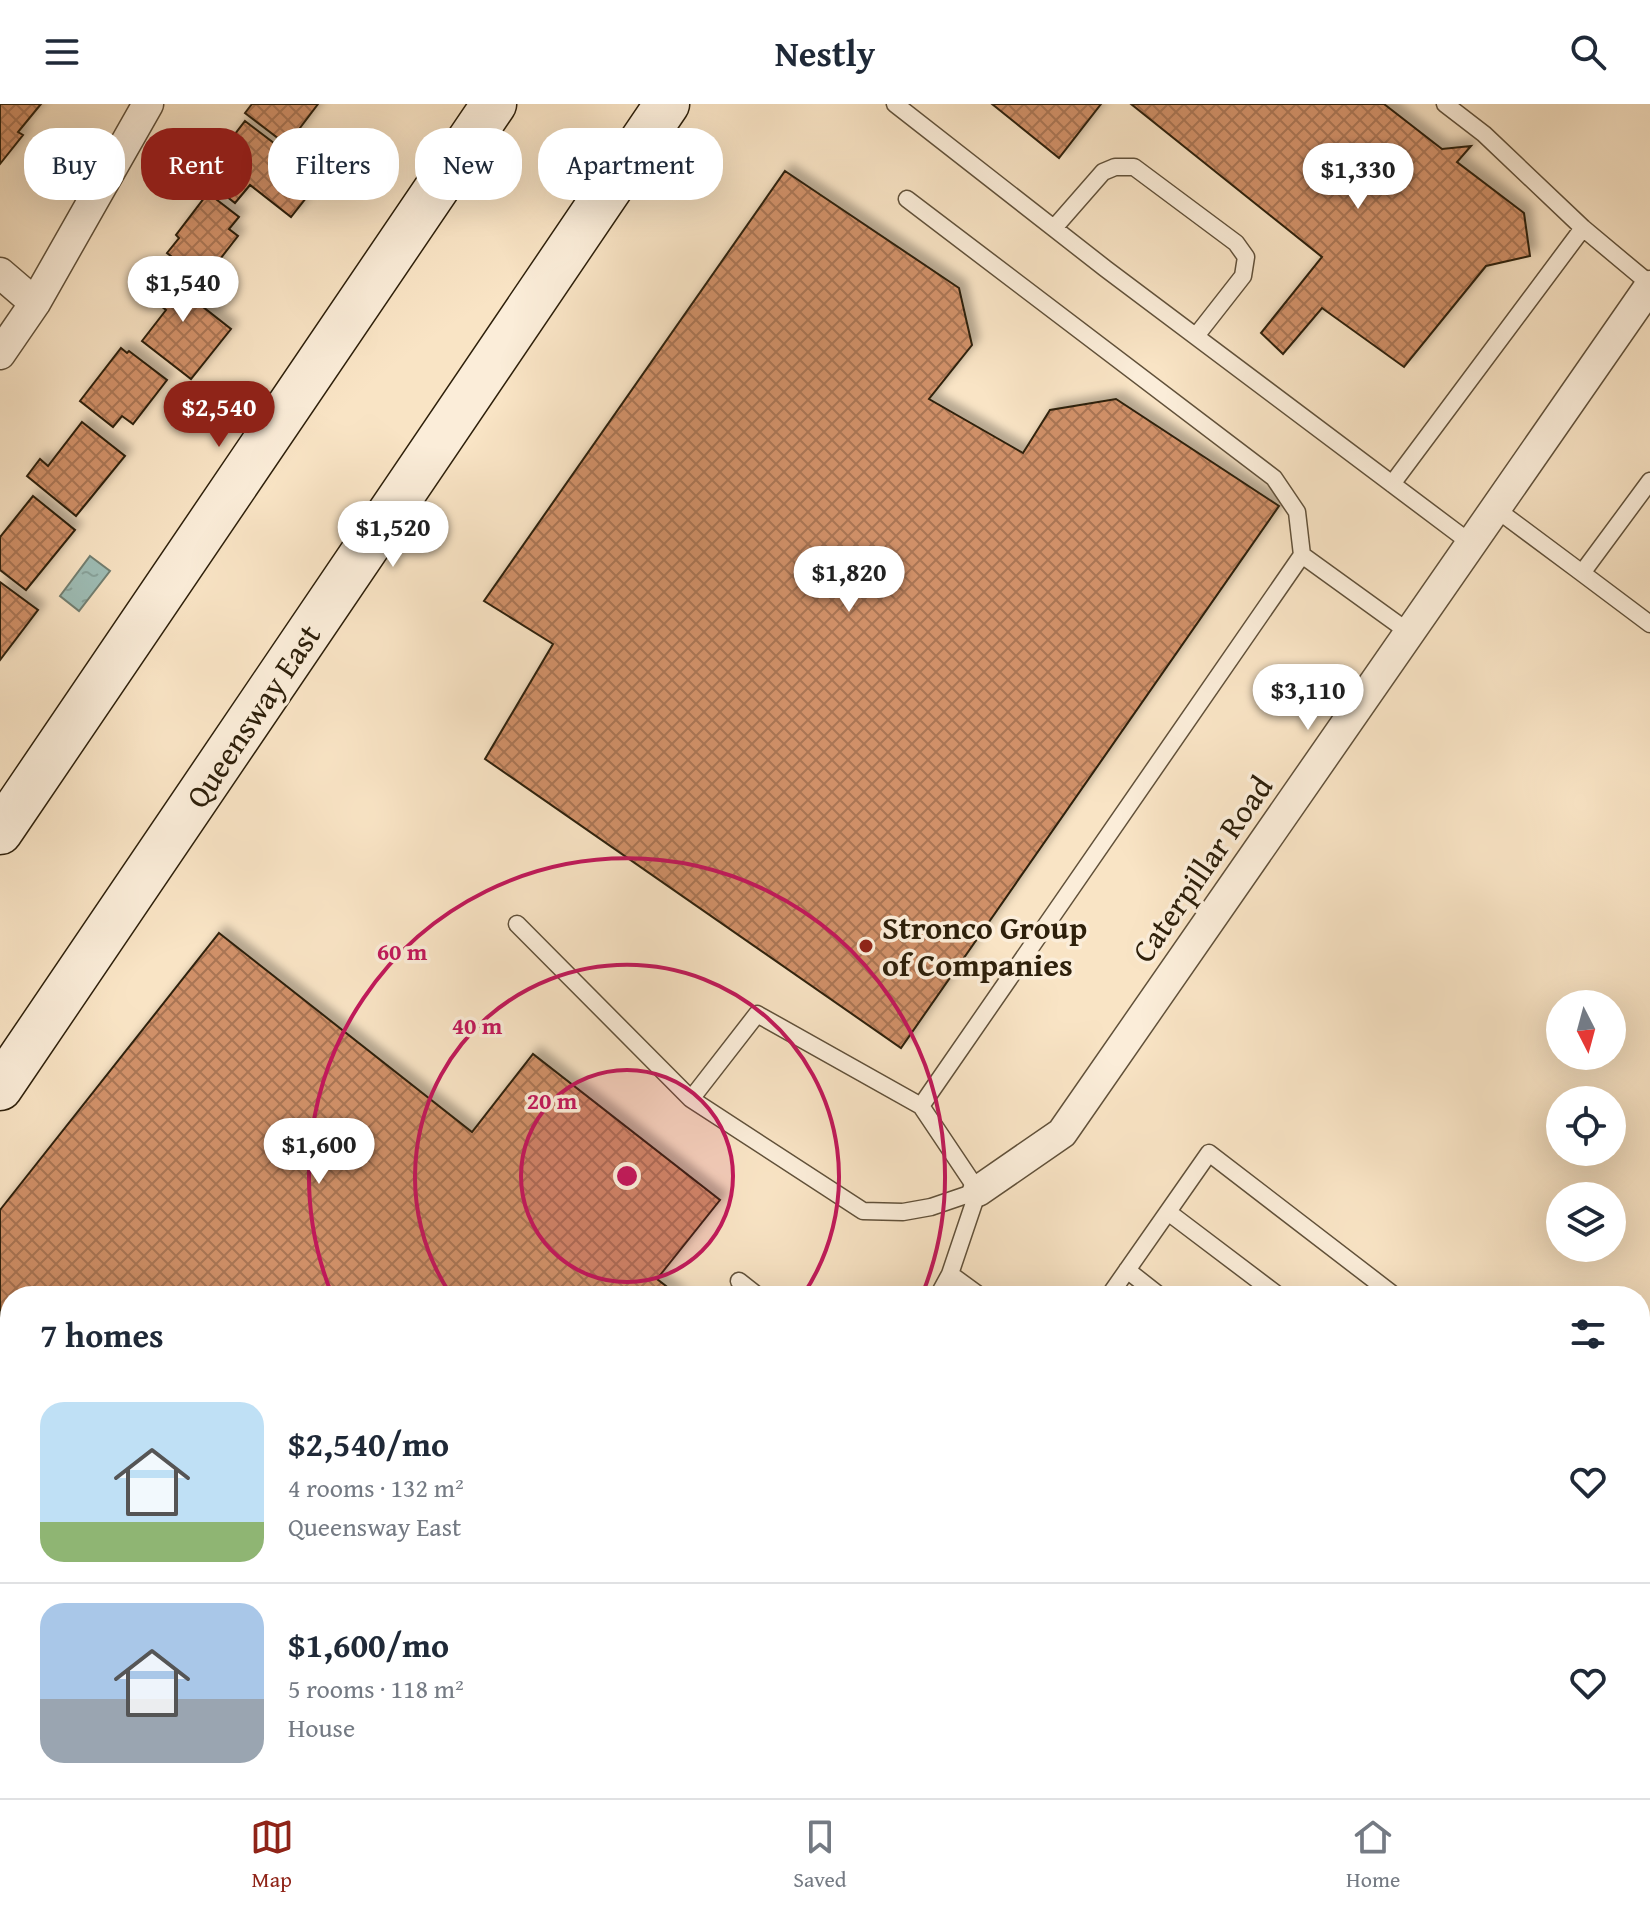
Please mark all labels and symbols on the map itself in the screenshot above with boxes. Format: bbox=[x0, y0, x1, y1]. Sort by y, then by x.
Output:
pin: $1,330 bbox=[1293, 143, 1423, 211]
pin: $1,540 bbox=[118, 256, 248, 324]
pin: $2,540 bbox=[154, 381, 284, 449]
pin: $1,520 bbox=[328, 501, 458, 569]
pin: $1,820 bbox=[784, 546, 914, 614]
street label: Queensway East bbox=[174, 614, 332, 817]
pin: $3,110 bbox=[1243, 664, 1373, 732]
street label: Caterpillar Road bbox=[1120, 766, 1284, 972]
place label: Stronco Group of Companies bbox=[882, 904, 1087, 988]
text: 60 m bbox=[377, 934, 428, 969]
marker: Stronco Group of Companies bbox=[857, 937, 875, 955]
north arrow bbox=[1546, 990, 1626, 1070]
text: 40 m bbox=[452, 1008, 503, 1043]
text: 20 m bbox=[527, 1083, 578, 1118]
pin: $1,600 bbox=[254, 1118, 384, 1186]
centre of rings bbox=[613, 1162, 641, 1190]

